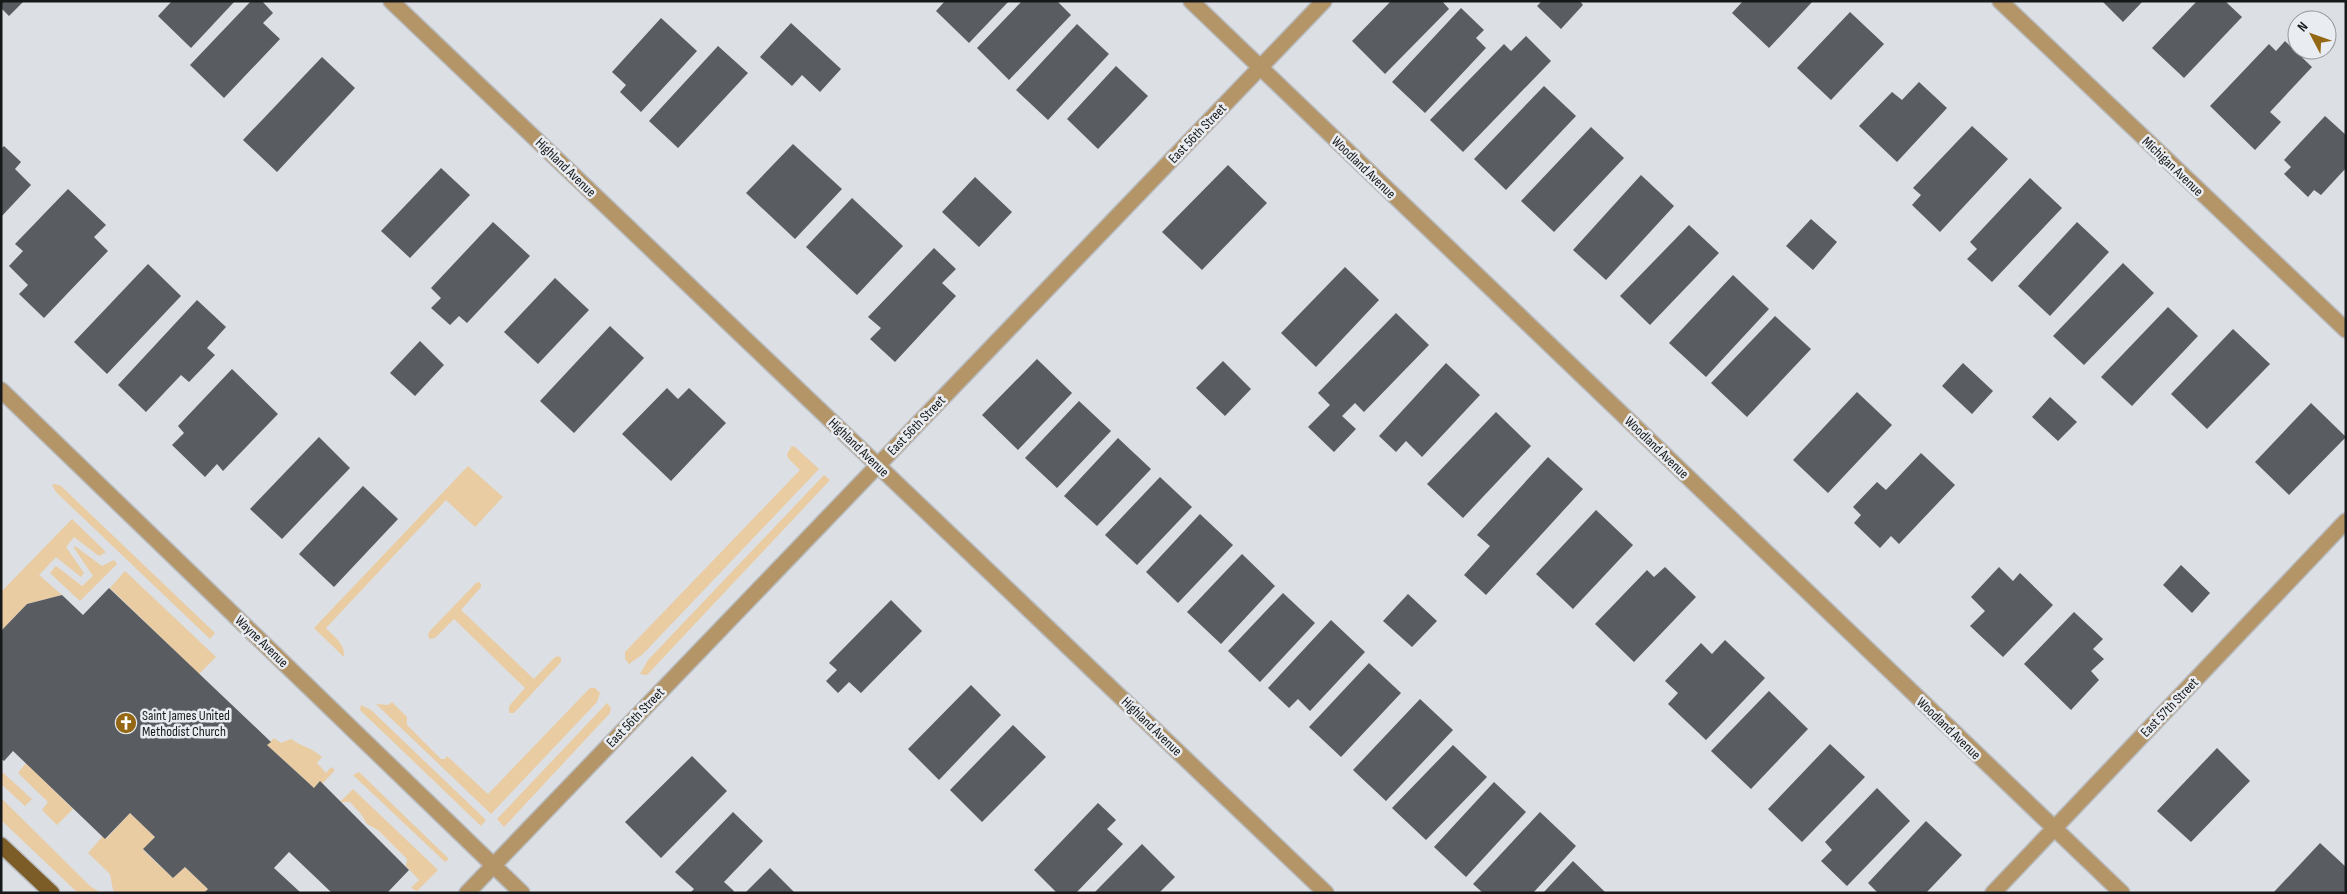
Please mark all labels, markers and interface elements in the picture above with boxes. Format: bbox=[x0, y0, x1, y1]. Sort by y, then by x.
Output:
north arrow bbox=[2287, 10, 2337, 60]
text: N bbox=[2294, 18, 2311, 35]
street label: East 56th Street bbox=[1165, 100, 1230, 167]
street label: Woodland Avenue bbox=[1328, 133, 1399, 202]
street label: Michigan Avenue bbox=[2139, 133, 2207, 200]
street label: Highland Avenue bbox=[532, 134, 599, 200]
street label: East 56th Street bbox=[884, 392, 949, 459]
street label: Woodland Avenue bbox=[1621, 413, 1692, 482]
street label: Highland Avenue bbox=[825, 414, 892, 480]
street label: Wayne Avenue bbox=[231, 612, 292, 671]
street label: East 57th Street bbox=[2137, 674, 2202, 741]
street label: East 56th Street bbox=[603, 684, 668, 751]
street label: Highland Avenue bbox=[1118, 693, 1185, 759]
street label: Woodland Avenue bbox=[1913, 694, 1984, 763]
place label: Saint James United Methodist Church bbox=[142, 707, 230, 740]
church icon: Saint James United Methodist Church bbox=[114, 711, 138, 735]

